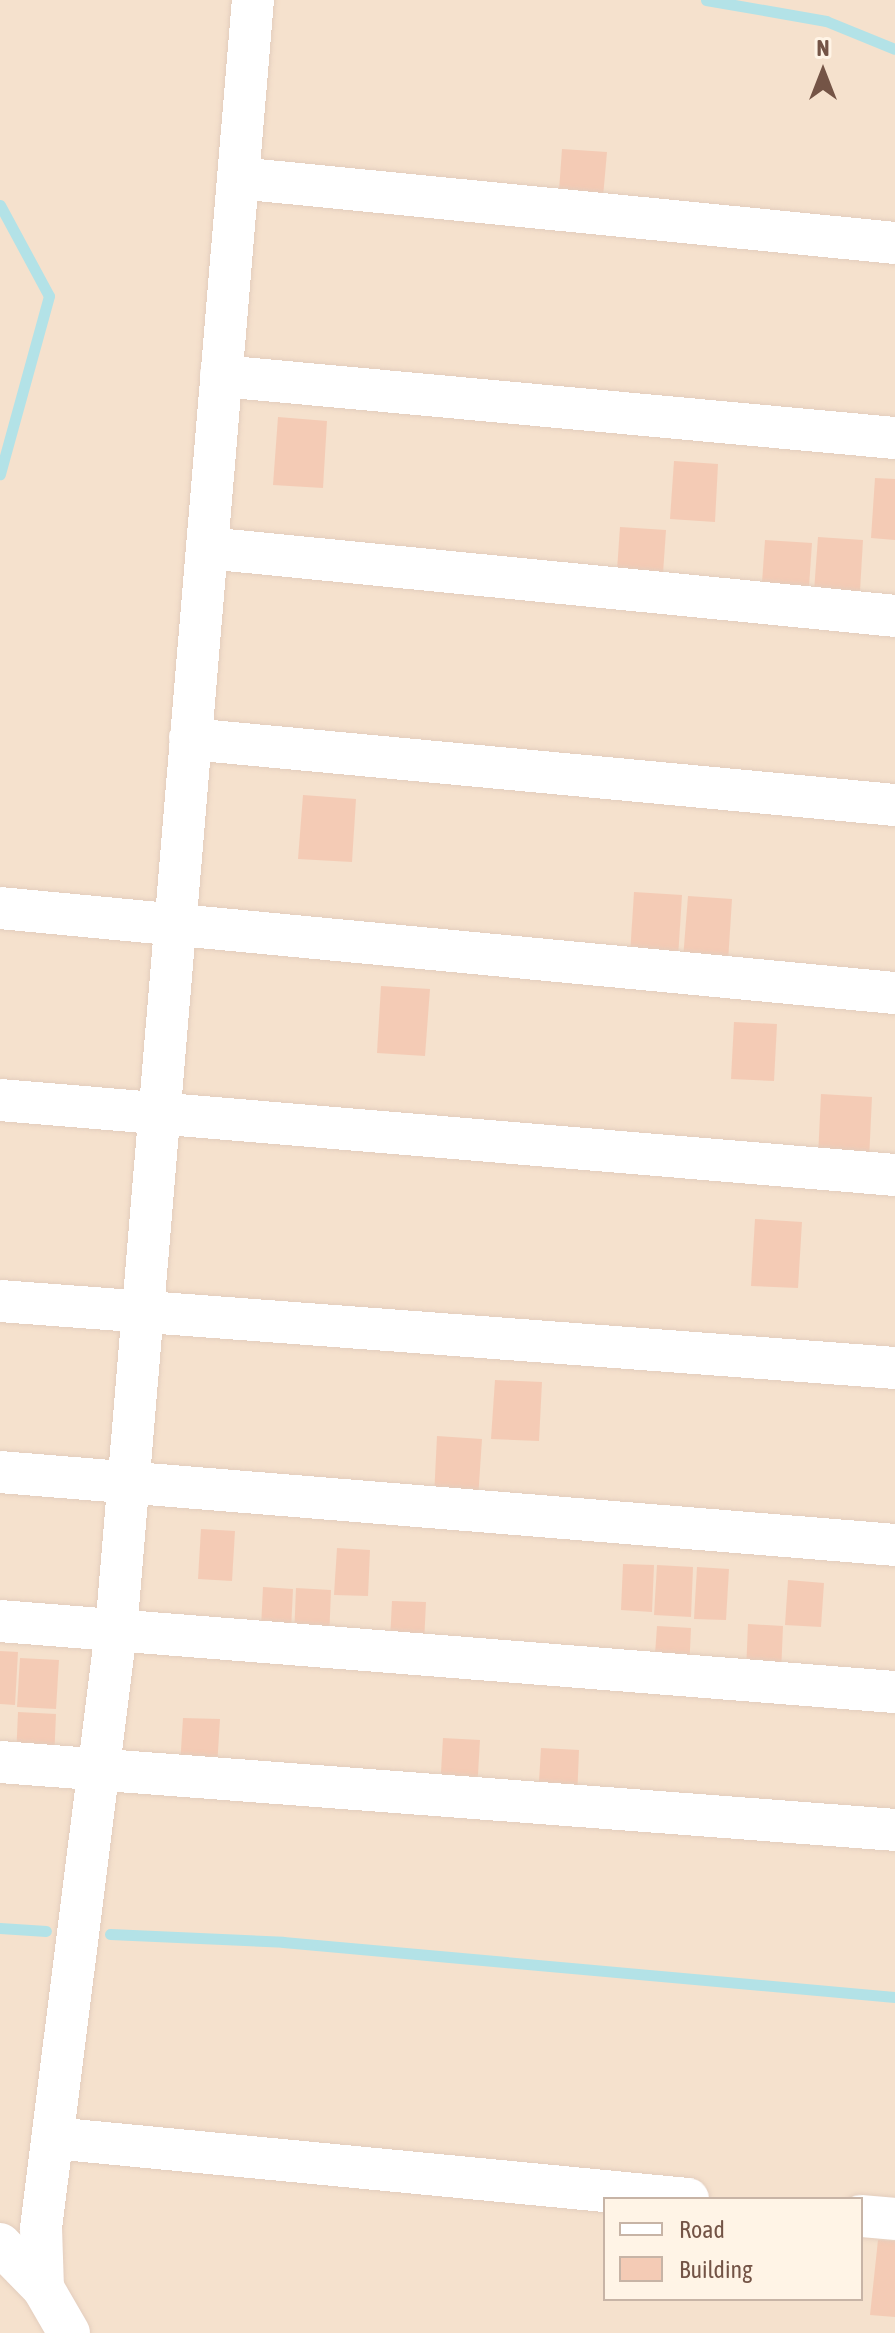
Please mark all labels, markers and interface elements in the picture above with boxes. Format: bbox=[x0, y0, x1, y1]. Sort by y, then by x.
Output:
north arrow bbox=[783, 32, 863, 112]
text: N bbox=[817, 35, 829, 61]
legend bbox=[603, 2197, 863, 2301]
text: Road bbox=[679, 2216, 725, 2243]
text: Building bbox=[679, 2256, 752, 2283]

